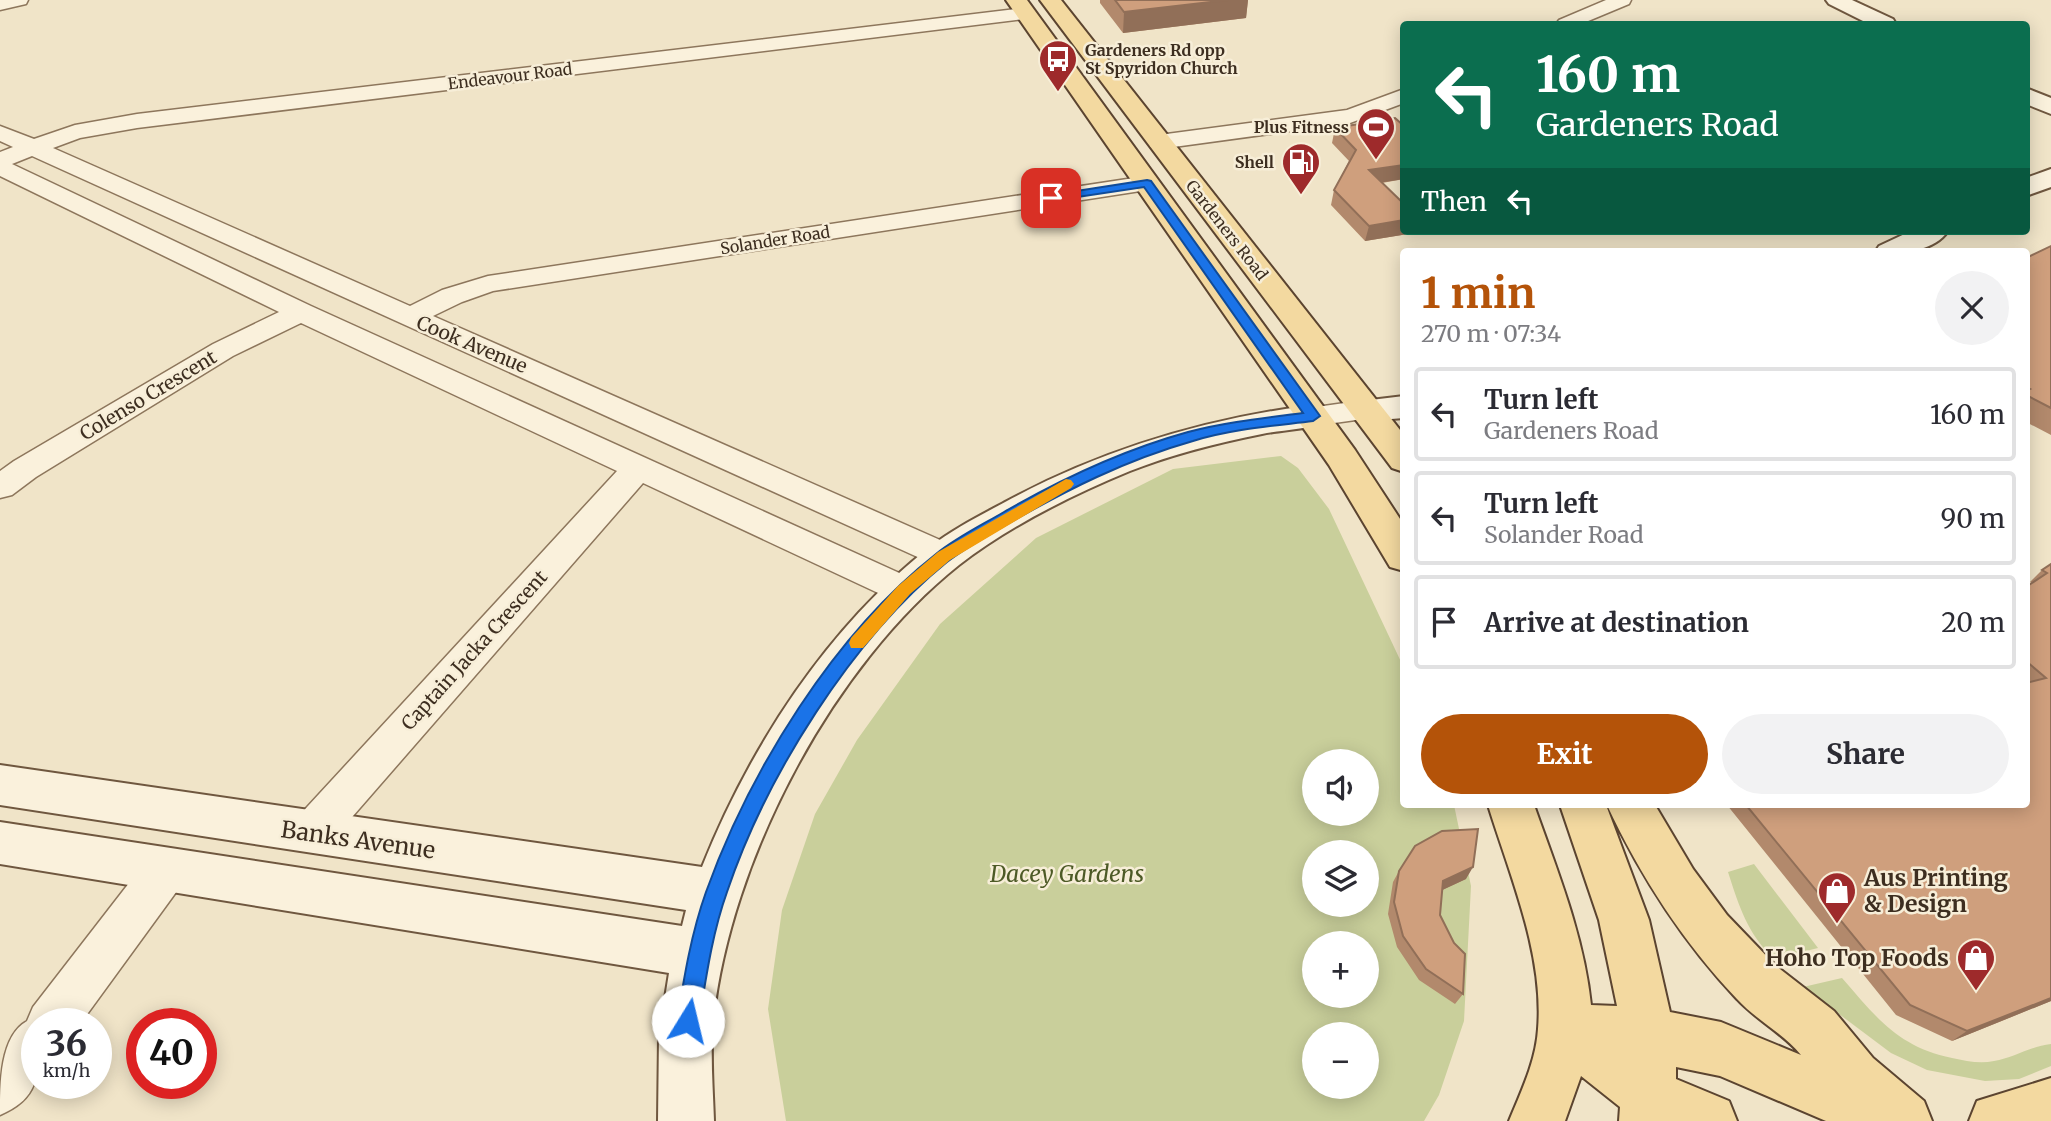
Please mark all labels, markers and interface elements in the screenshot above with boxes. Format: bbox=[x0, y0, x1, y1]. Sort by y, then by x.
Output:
bus stop icon: Gardeners Rd opp St Spyridon Church bbox=[1037, 38, 1079, 93]
place label: Gardeners Rd opp St Spyridon Church bbox=[1085, 40, 1238, 78]
text: 160 m bbox=[1536, 44, 1680, 105]
icon: left bbox=[1421, 49, 1512, 140]
street label: Endeavour Road bbox=[447, 58, 574, 94]
text: Gardeners Road bbox=[1536, 105, 1779, 145]
sports icon: Plus Fitness bbox=[1355, 106, 1397, 161]
place label: Plus Fitness bbox=[1254, 117, 1349, 137]
fuel station icon: Shell bbox=[1280, 141, 1322, 196]
place label: Shell bbox=[1235, 152, 1274, 172]
pin bbox=[1021, 168, 1081, 228]
street label: Gardeners Road bbox=[1182, 176, 1272, 284]
icon: arrive bbox=[1032, 179, 1070, 217]
icon: left bbox=[1501, 182, 1539, 220]
text: Then bbox=[1421, 185, 1487, 218]
street label: Solander Road bbox=[719, 221, 832, 259]
text: 1 min bbox=[1421, 267, 1535, 319]
button: close bbox=[1935, 271, 2009, 345]
street label: Cook Avenue bbox=[413, 310, 531, 378]
text: 270 m · 07:34 bbox=[1421, 319, 1561, 348]
street label: Colenso Crescent bbox=[75, 344, 221, 445]
text: Turn left bbox=[1484, 383, 1598, 416]
icon: left bbox=[1425, 395, 1463, 433]
text: 160 m bbox=[1930, 398, 2005, 431]
text: Gardeners Road bbox=[1484, 416, 1659, 445]
text: Turn left bbox=[1484, 487, 1598, 520]
icon: left bbox=[1425, 499, 1463, 537]
text: 90 m bbox=[1941, 502, 2005, 535]
text: Solander Road bbox=[1484, 520, 1644, 549]
street label: Captain Jacka Crescent bbox=[396, 565, 553, 735]
icon: arrive bbox=[1425, 603, 1463, 641]
text: Arrive at destination bbox=[1484, 606, 1749, 639]
text: 20 m bbox=[1941, 606, 2005, 639]
button: Exit bbox=[1421, 714, 1708, 794]
button: Share bbox=[1722, 714, 2009, 794]
map controls bbox=[1302, 749, 1379, 1099]
button: sound bbox=[1302, 749, 1379, 826]
street label: Banks Avenue bbox=[279, 814, 437, 865]
button: layers bbox=[1302, 840, 1379, 917]
park label: Dacey Gardens bbox=[989, 859, 1144, 888]
place label: Aus Printing & Design bbox=[1863, 863, 2009, 918]
shop icon: Aus Printing & Design bbox=[1816, 870, 1858, 925]
button: + bbox=[1302, 931, 1379, 1008]
shop icon: Hoho Top Foods bbox=[1955, 937, 1997, 992]
place label: Hoho Top Foods bbox=[1765, 943, 1949, 972]
position arrow bbox=[651, 984, 725, 1058]
speed limit sign: 40 bbox=[126, 1008, 217, 1099]
text: 36 bbox=[46, 1022, 87, 1066]
button: − bbox=[1302, 1022, 1379, 1099]
text: km/h bbox=[43, 1059, 90, 1082]

